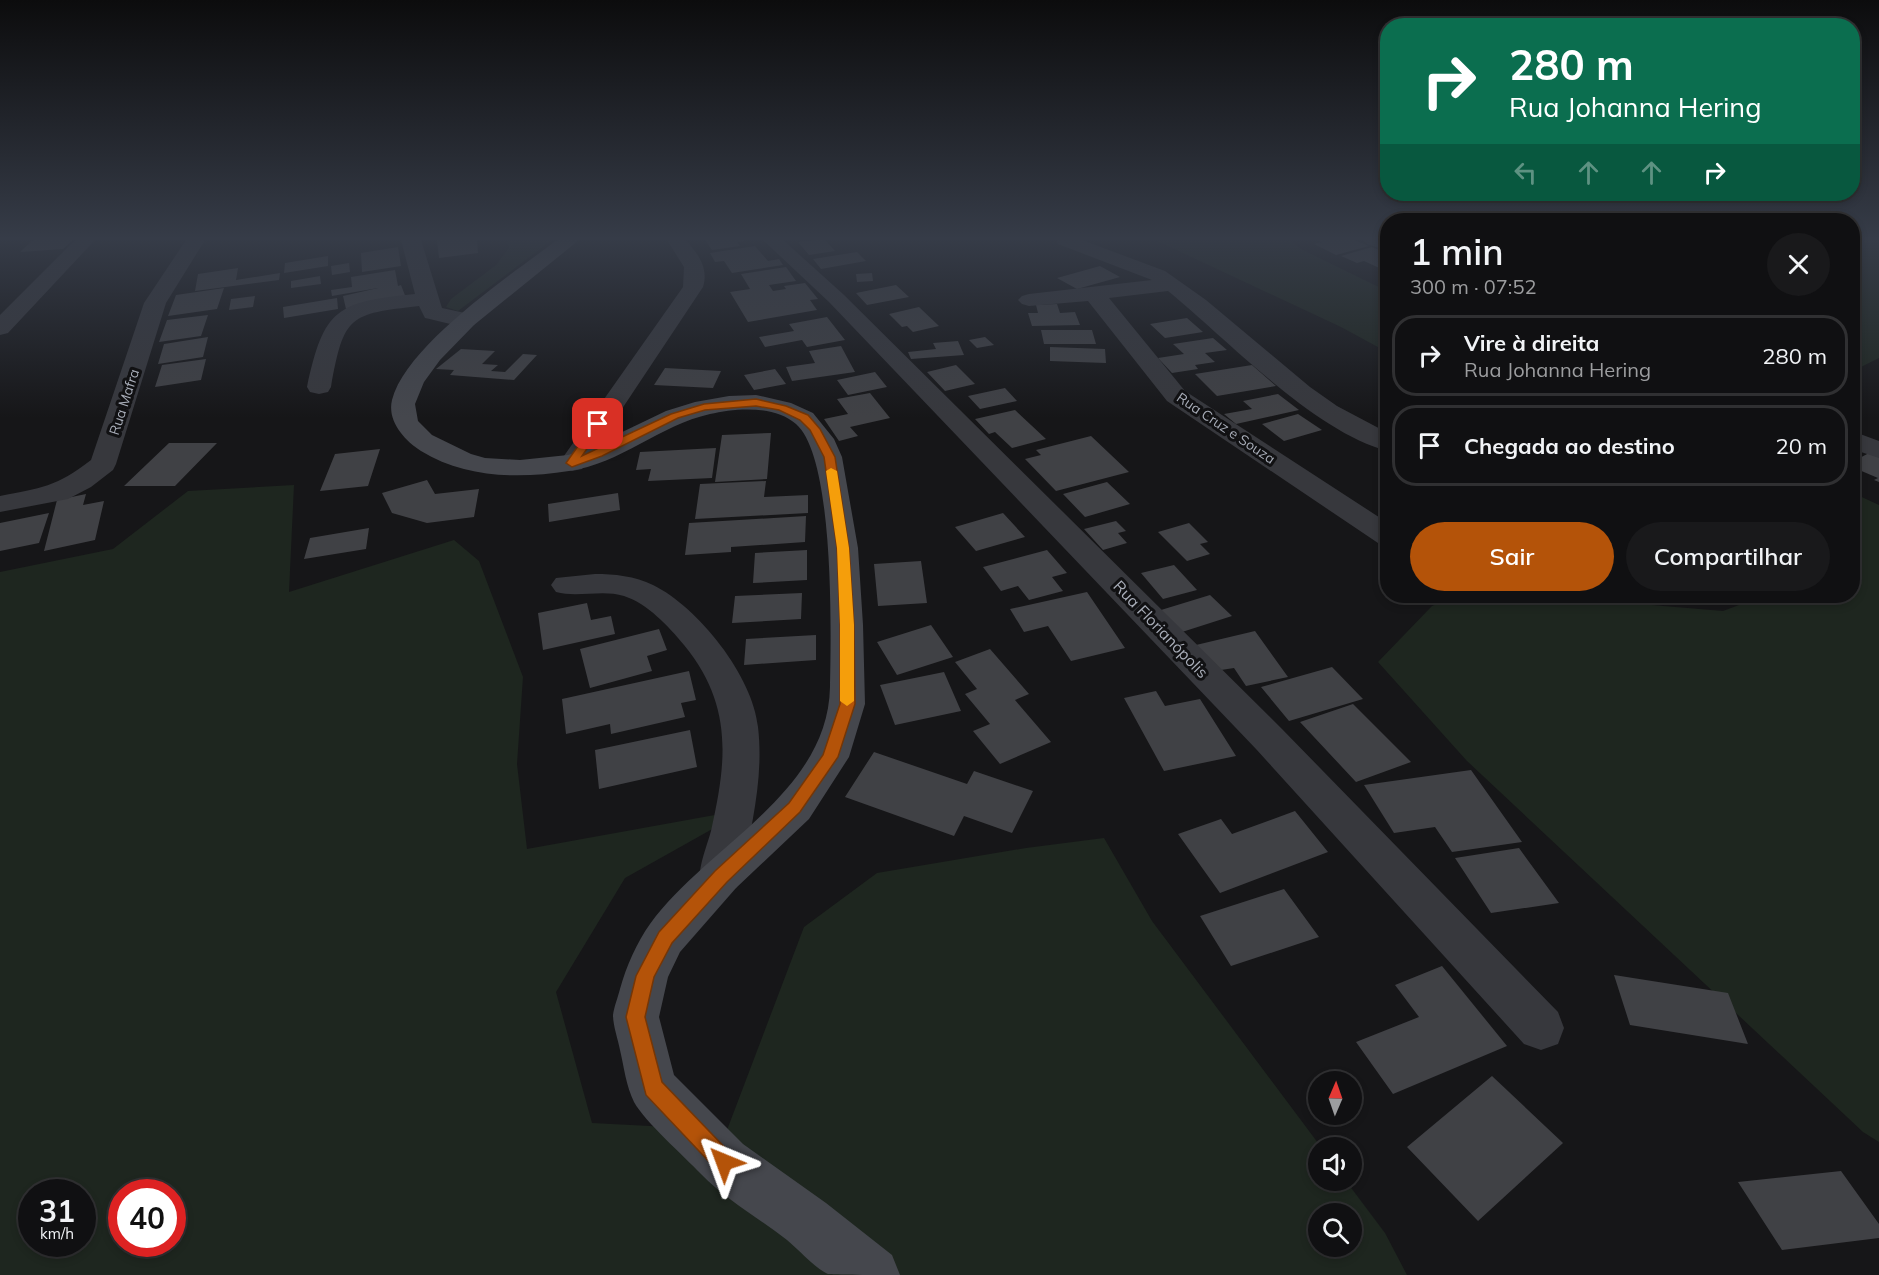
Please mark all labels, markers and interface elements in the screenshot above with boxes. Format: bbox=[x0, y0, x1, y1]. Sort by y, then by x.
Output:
text: 280 m bbox=[1509, 38, 1634, 91]
icon: right bbox=[1410, 42, 1488, 120]
text: Rua Johanna Hering bbox=[1509, 90, 1761, 124]
icon: left bbox=[1509, 156, 1542, 189]
icon: ahead bbox=[1572, 156, 1605, 189]
icon: ahead bbox=[1635, 156, 1668, 189]
icon: right bbox=[1698, 156, 1731, 189]
text: 1 min bbox=[1410, 229, 1504, 274]
button: close bbox=[1767, 233, 1830, 296]
text: 300 m · 07:52 bbox=[1410, 274, 1536, 299]
text: Vire à direita bbox=[1464, 329, 1599, 357]
icon: right bbox=[1413, 339, 1446, 372]
text: 280 m bbox=[1762, 342, 1827, 370]
text: Rua Johanna Hering bbox=[1464, 357, 1651, 382]
street label: Rua Mafra bbox=[105, 367, 143, 437]
street label: Rua Cruz e Souza bbox=[1173, 388, 1279, 468]
pin bbox=[572, 398, 623, 449]
icon: arrive bbox=[581, 407, 614, 440]
icon: arrive bbox=[1413, 429, 1446, 462]
text: Chegada ao destino bbox=[1464, 432, 1675, 460]
text: 20 m bbox=[1776, 432, 1827, 460]
button: Sair bbox=[1410, 522, 1614, 591]
button: Compartilhar bbox=[1626, 522, 1830, 591]
street label: Rua Florianópolis bbox=[1109, 576, 1213, 682]
north arrow bbox=[1308, 1071, 1362, 1125]
map controls bbox=[1308, 1071, 1362, 1257]
position arrow bbox=[692, 1130, 756, 1194]
button: sound bbox=[1308, 1137, 1362, 1191]
speed limit sign: 40 bbox=[108, 1179, 186, 1257]
text: 31 bbox=[39, 1192, 75, 1230]
button: search bbox=[1308, 1203, 1362, 1257]
text: km/h bbox=[40, 1224, 74, 1243]

